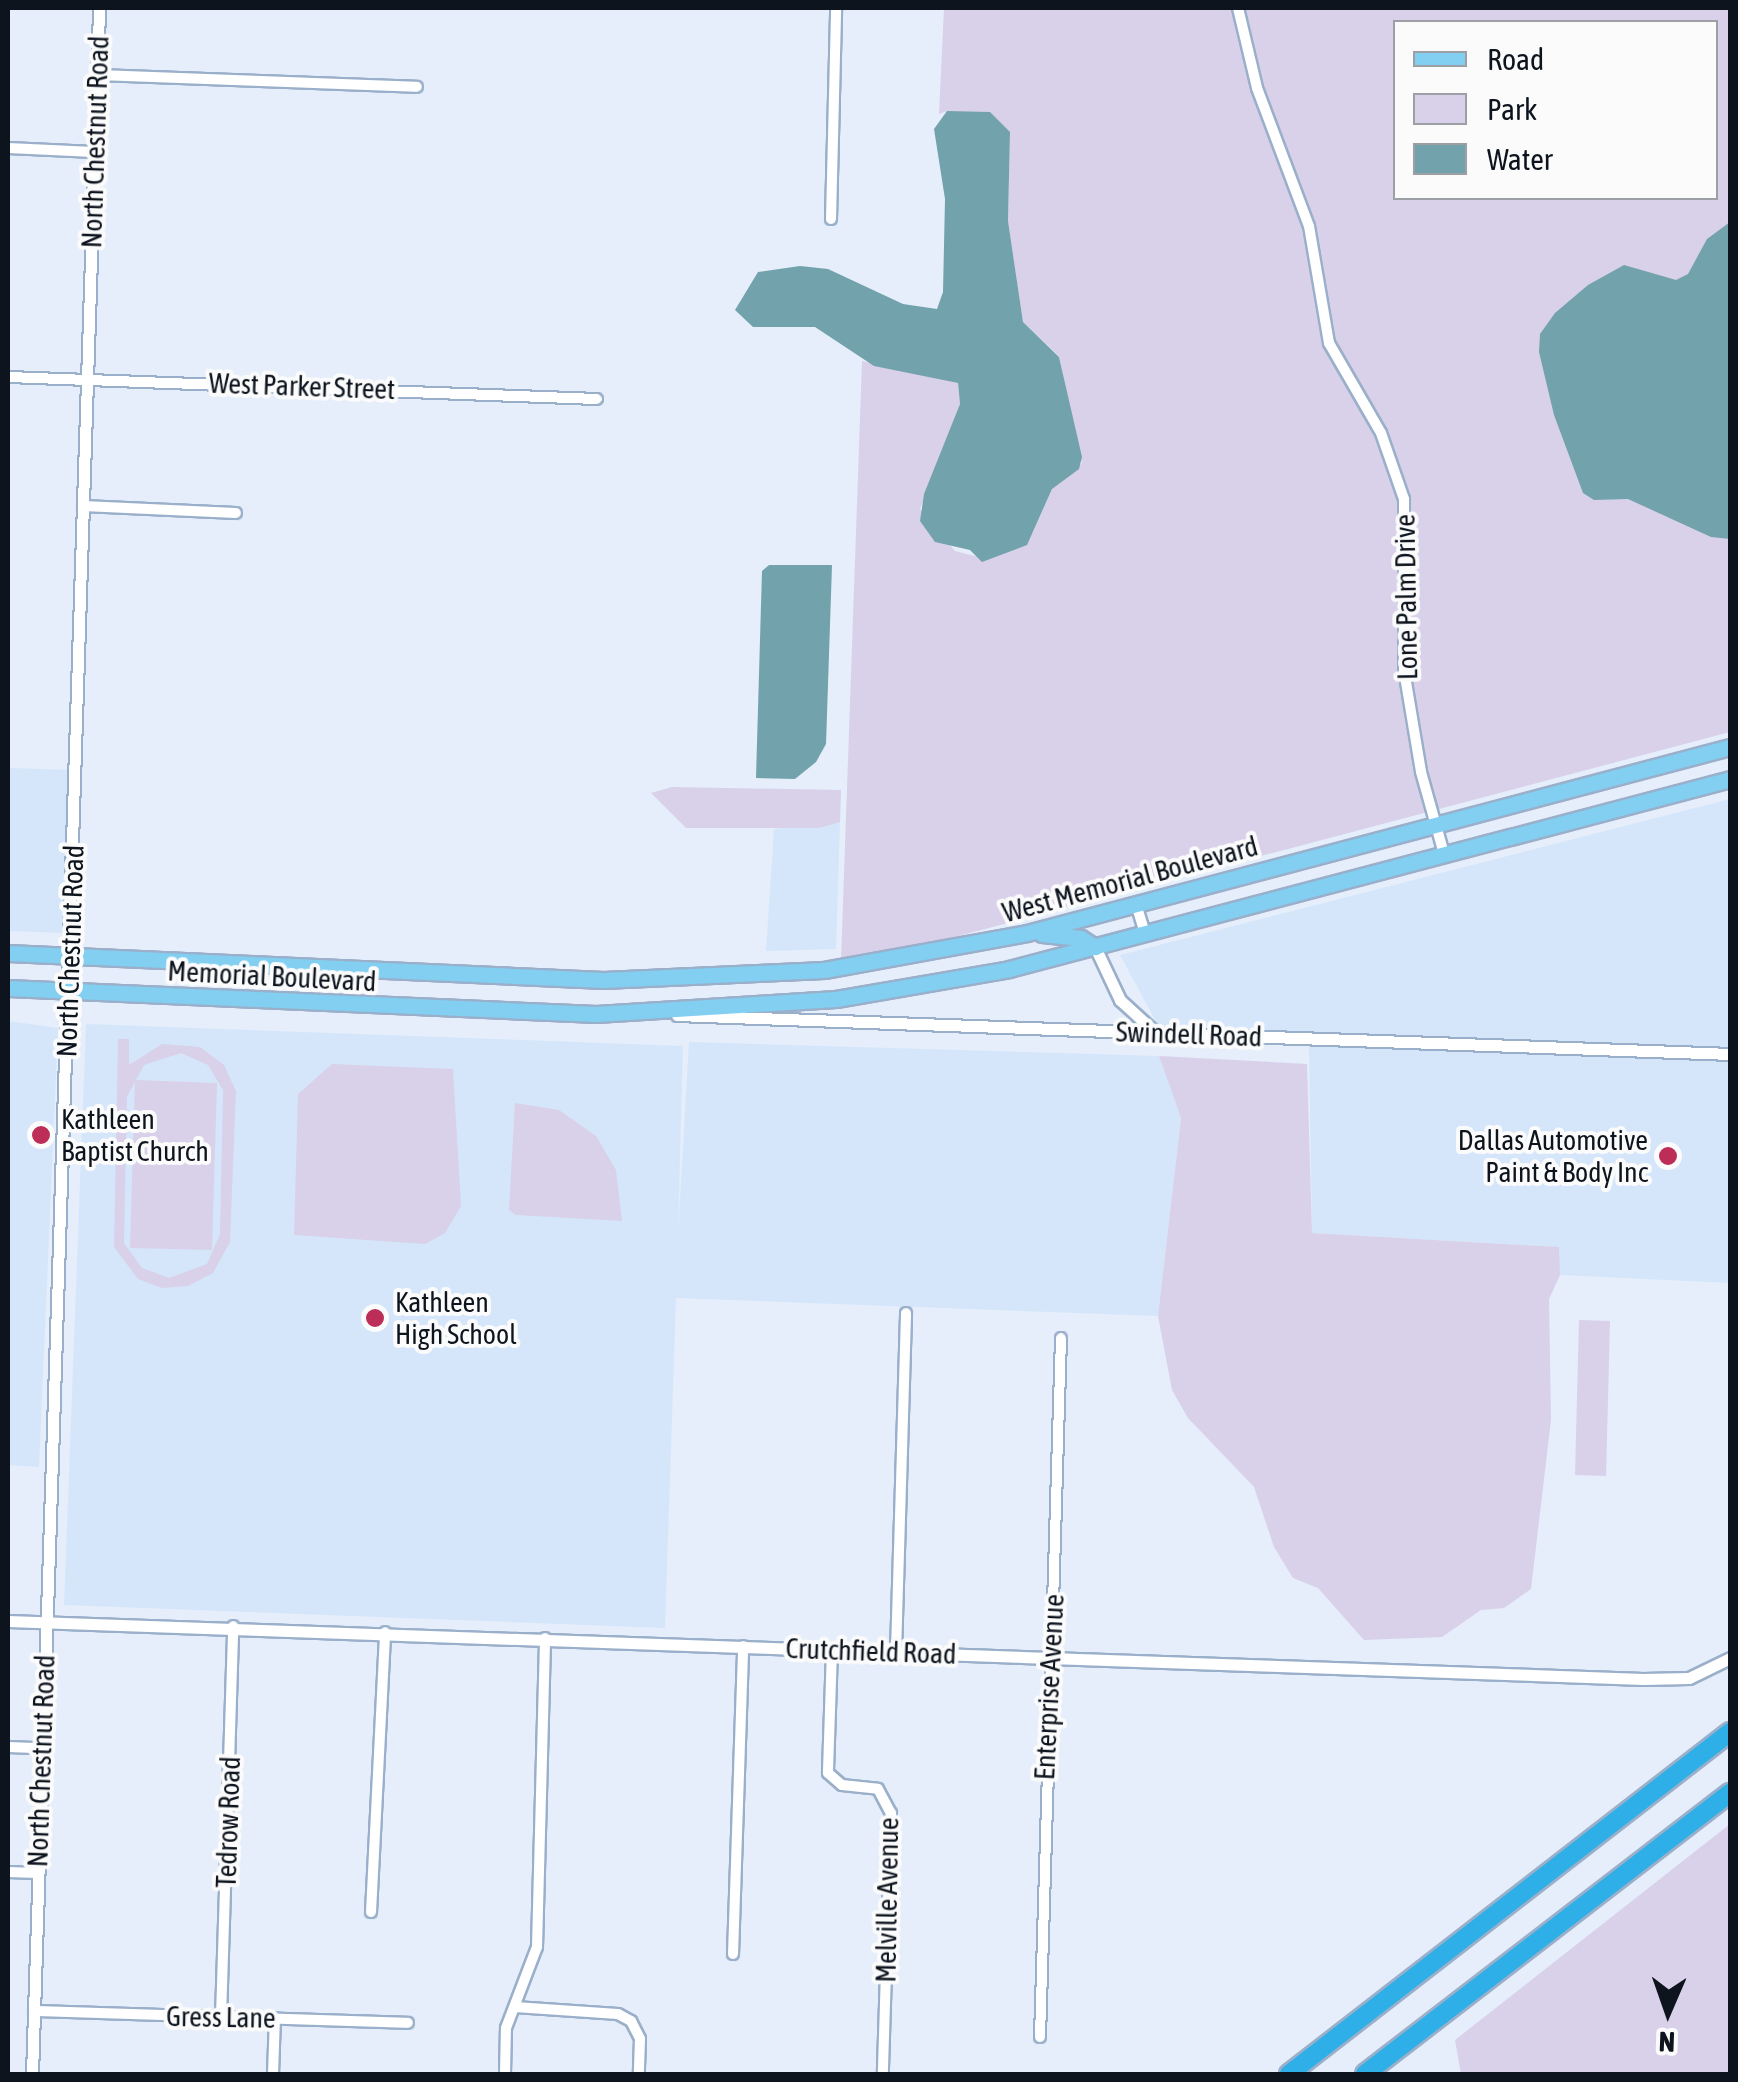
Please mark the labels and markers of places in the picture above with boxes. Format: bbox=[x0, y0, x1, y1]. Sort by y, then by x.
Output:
place label: Kathleen Baptist Church bbox=[61, 1102, 209, 1168]
place label: Dallas Automotive Paint & Body Inc bbox=[1458, 1123, 1648, 1189]
marker: Kathleen Baptist Church bbox=[30, 1124, 52, 1146]
marker: Dallas Automotive Paint & Body Inc bbox=[1657, 1145, 1679, 1167]
place label: Kathleen High School bbox=[395, 1285, 517, 1351]
marker: Kathleen High School bbox=[364, 1307, 386, 1329]

